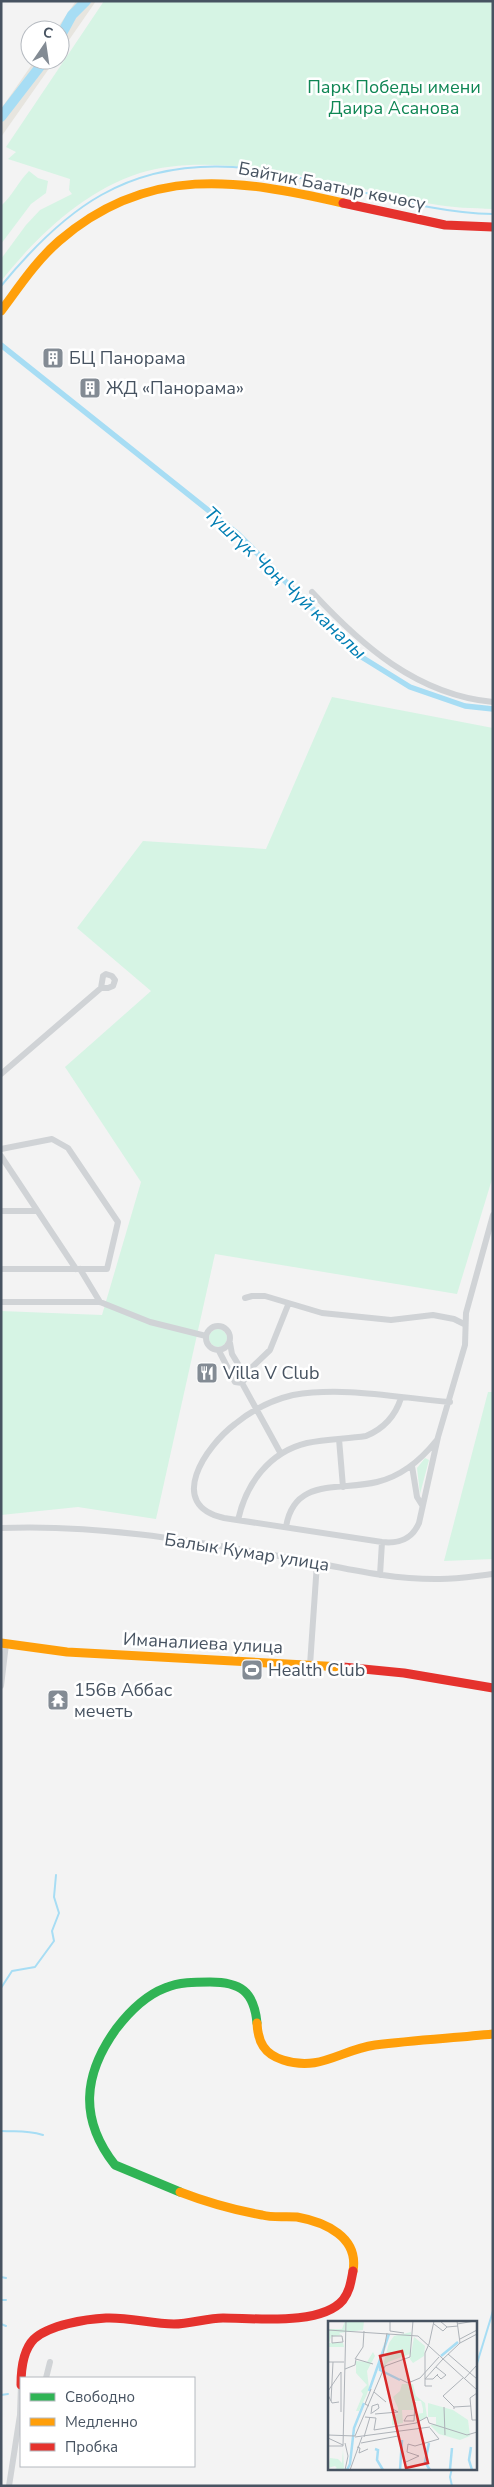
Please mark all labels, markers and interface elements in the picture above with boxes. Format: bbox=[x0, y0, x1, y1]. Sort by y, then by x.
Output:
north arrow bbox=[20, 20, 70, 70]
text: С bbox=[41, 22, 55, 43]
park label: Парк Победы имени Даира Асанова bbox=[307, 75, 481, 120]
street label: Байтик Баатыр көчөсү bbox=[236, 156, 428, 216]
building icon: БЦ Панорама bbox=[41, 346, 65, 370]
place label: БЦ Панорама bbox=[69, 346, 186, 370]
building icon: ЖД «Панорама» bbox=[78, 376, 102, 400]
place label: ЖД «Панорама» bbox=[106, 376, 244, 400]
water label: Түштүк Чоң Чүй каналы bbox=[198, 501, 372, 665]
restaurant icon: Villa V Club bbox=[195, 1361, 219, 1385]
place label: Villa V Club bbox=[222, 1361, 319, 1385]
street label: Балык Кумар улица bbox=[163, 1527, 331, 1577]
street label: Иманалиева улица bbox=[122, 1627, 284, 1659]
sports icon: Health Club bbox=[240, 1658, 264, 1682]
place label: Health Club bbox=[268, 1658, 365, 1682]
place label: 156в Аббас мечеть bbox=[74, 1678, 173, 1723]
temple icon: 156в Аббас мечеть bbox=[46, 1688, 70, 1712]
inset map bbox=[328, 2321, 476, 2470]
legend bbox=[20, 2377, 195, 2467]
text: Свободно bbox=[65, 2387, 135, 2407]
text: Медленно bbox=[65, 2412, 138, 2432]
text: Пробка bbox=[65, 2437, 118, 2457]

